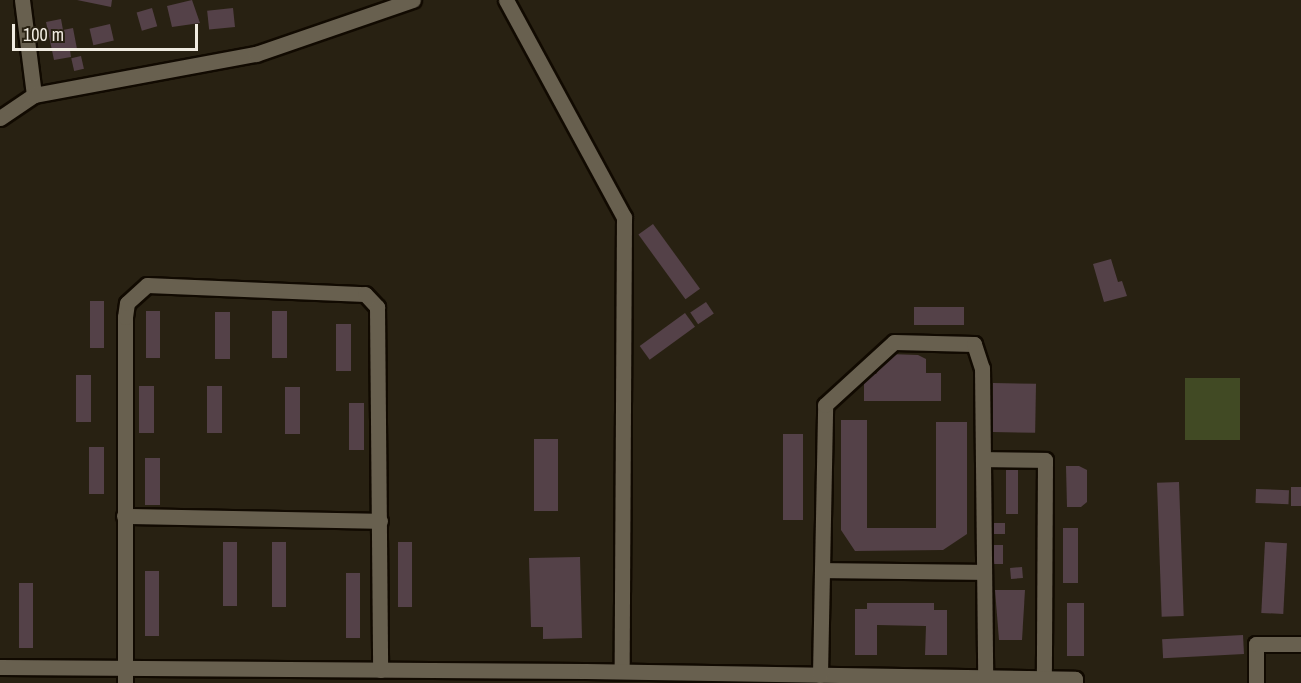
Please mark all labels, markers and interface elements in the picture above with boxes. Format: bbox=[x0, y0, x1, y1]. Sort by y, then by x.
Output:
scale bar bbox=[15, 12, 201, 50]
text: 100 m bbox=[23, 22, 64, 47]

